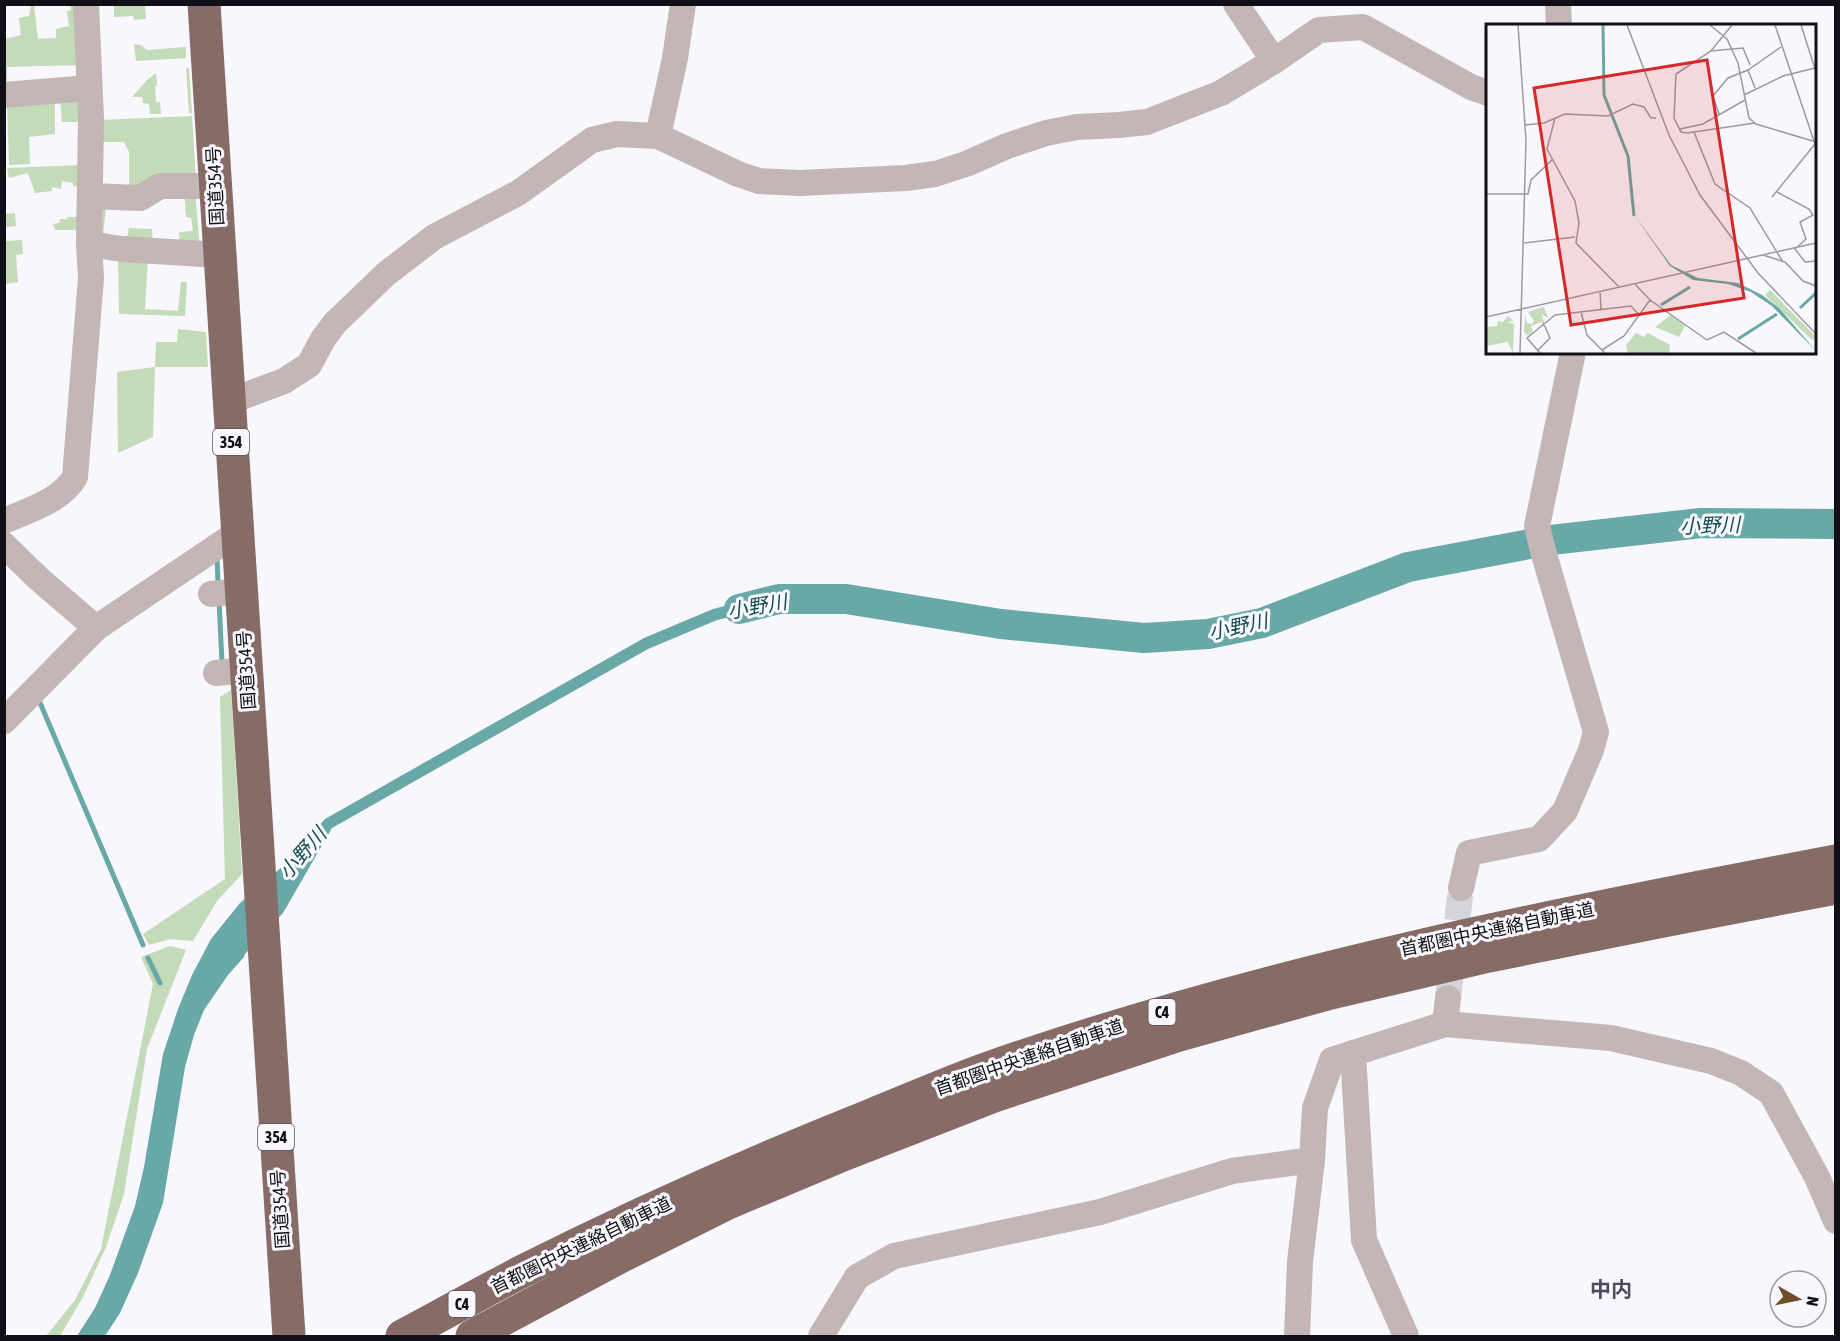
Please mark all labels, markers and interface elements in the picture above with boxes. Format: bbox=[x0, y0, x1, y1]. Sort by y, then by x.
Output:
inset map bbox=[1486, 24, 1816, 354]
street label: 国道354号 bbox=[202, 146, 228, 226]
road number: 354 bbox=[213, 429, 249, 455]
water label: 小野川 bbox=[1680, 512, 1742, 538]
water label: 小野川 bbox=[725, 589, 791, 623]
water label: 小野川 bbox=[1206, 608, 1272, 643]
street label: 国道354号 bbox=[233, 630, 259, 710]
water label: 小野川 bbox=[274, 821, 332, 883]
street label: 首都圏中央連絡自動車道 bbox=[1398, 898, 1596, 960]
road number: C4 bbox=[1148, 999, 1176, 1025]
street label: 首都圏中央連絡自動車道 bbox=[932, 1015, 1126, 1099]
road number: 354 bbox=[258, 1124, 294, 1150]
street label: 国道354号 bbox=[267, 1169, 293, 1249]
street label: 首都圏中央連絡自動車道 bbox=[487, 1192, 675, 1298]
north arrow bbox=[1768, 1269, 1828, 1329]
district label: 中内 bbox=[1590, 1277, 1632, 1301]
road number: C4 bbox=[448, 1291, 476, 1317]
text: N bbox=[1803, 1295, 1822, 1307]

